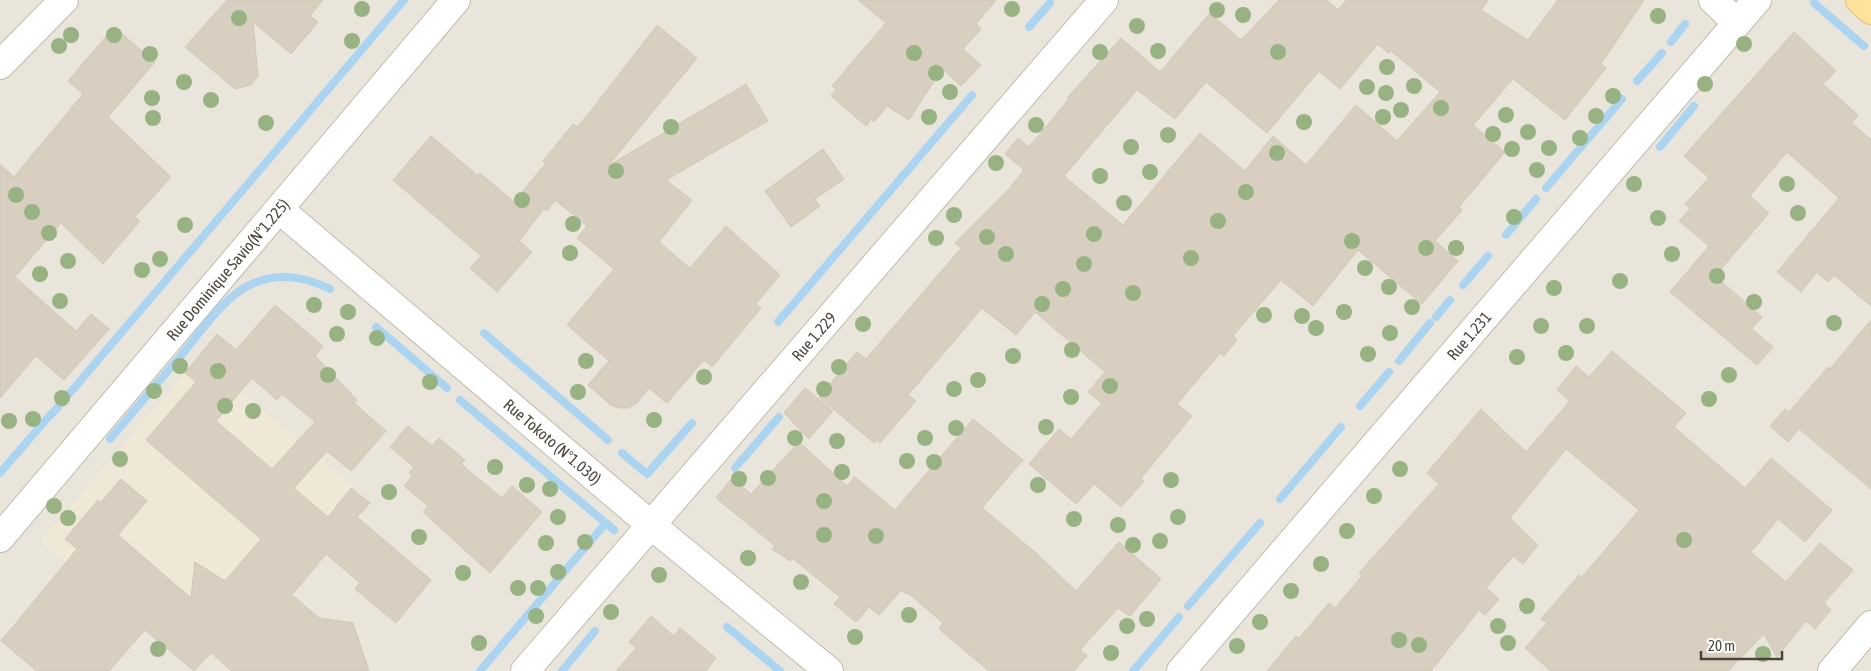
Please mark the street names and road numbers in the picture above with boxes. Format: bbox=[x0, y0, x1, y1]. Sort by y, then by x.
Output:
street label: Rue Dominique Savio(N°1.225) bbox=[163, 195, 293, 344]
street label: Rue 1.229 bbox=[788, 308, 840, 364]
street label: Rue 1.231 bbox=[1443, 308, 1495, 364]
street label: Rue Tokoto (N°1.030) bbox=[500, 395, 605, 489]

